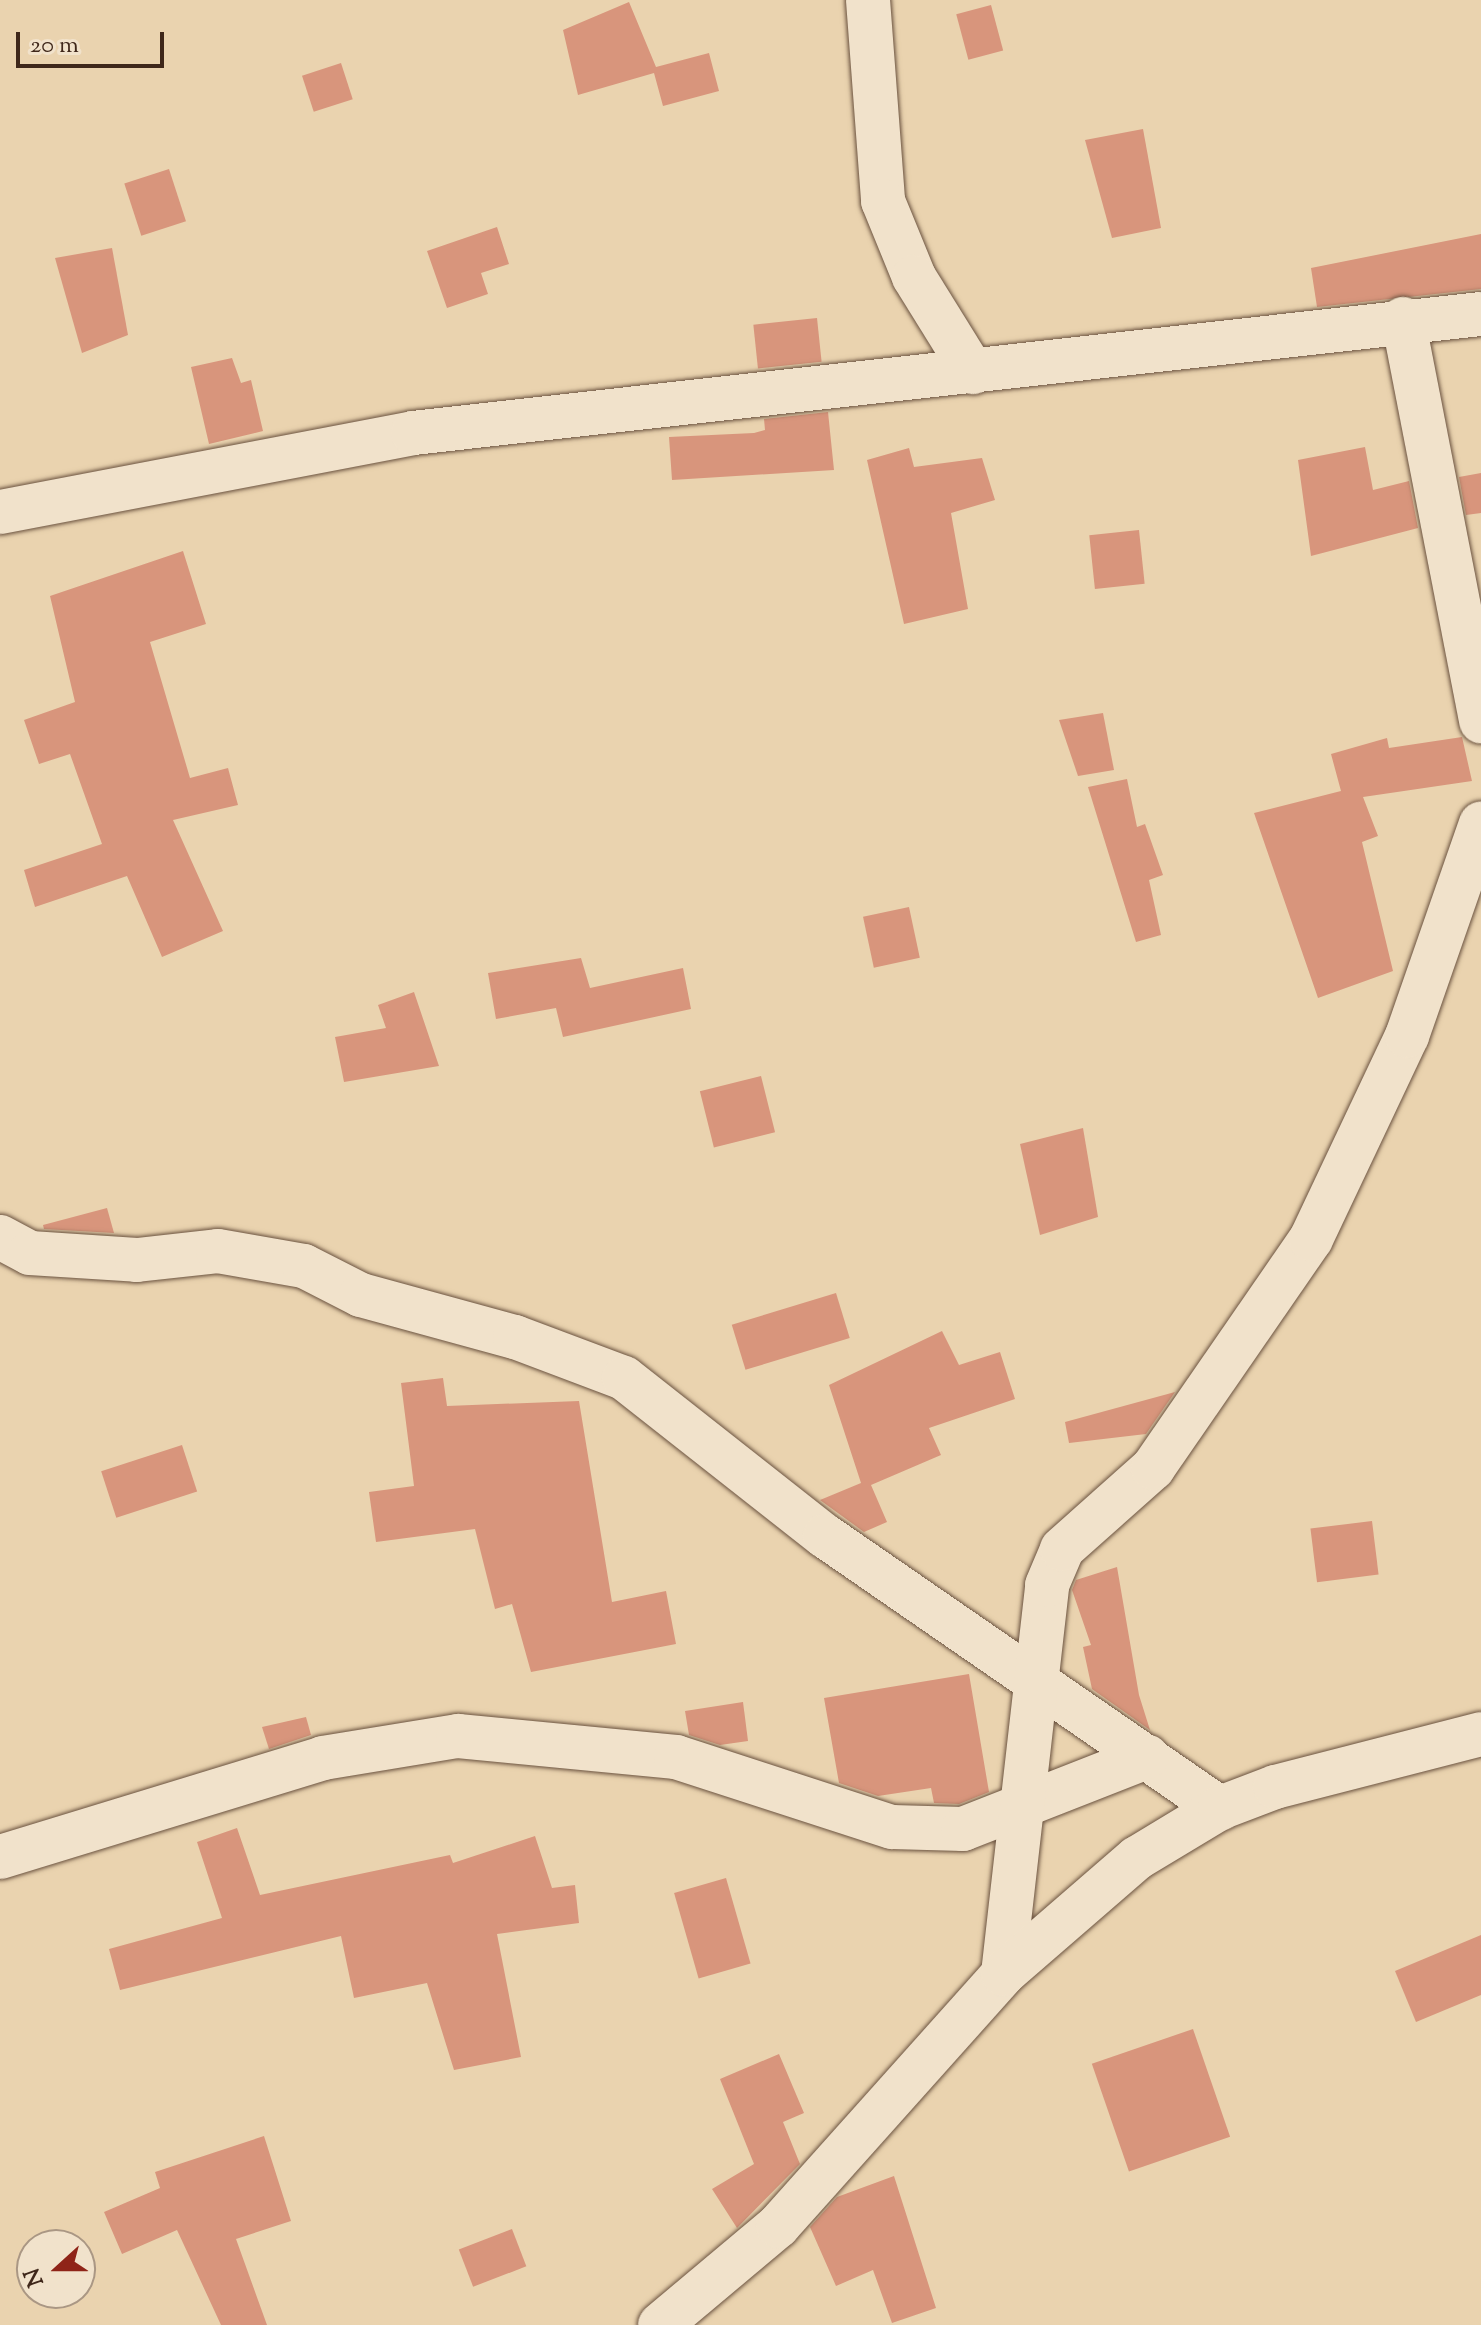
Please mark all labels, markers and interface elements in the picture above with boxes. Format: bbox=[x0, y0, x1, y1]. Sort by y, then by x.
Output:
scale bar bbox=[20, 16, 168, 66]
text: 20 m bbox=[30, 29, 79, 63]
north arrow bbox=[16, 2229, 96, 2309]
text: N bbox=[17, 2263, 54, 2291]

